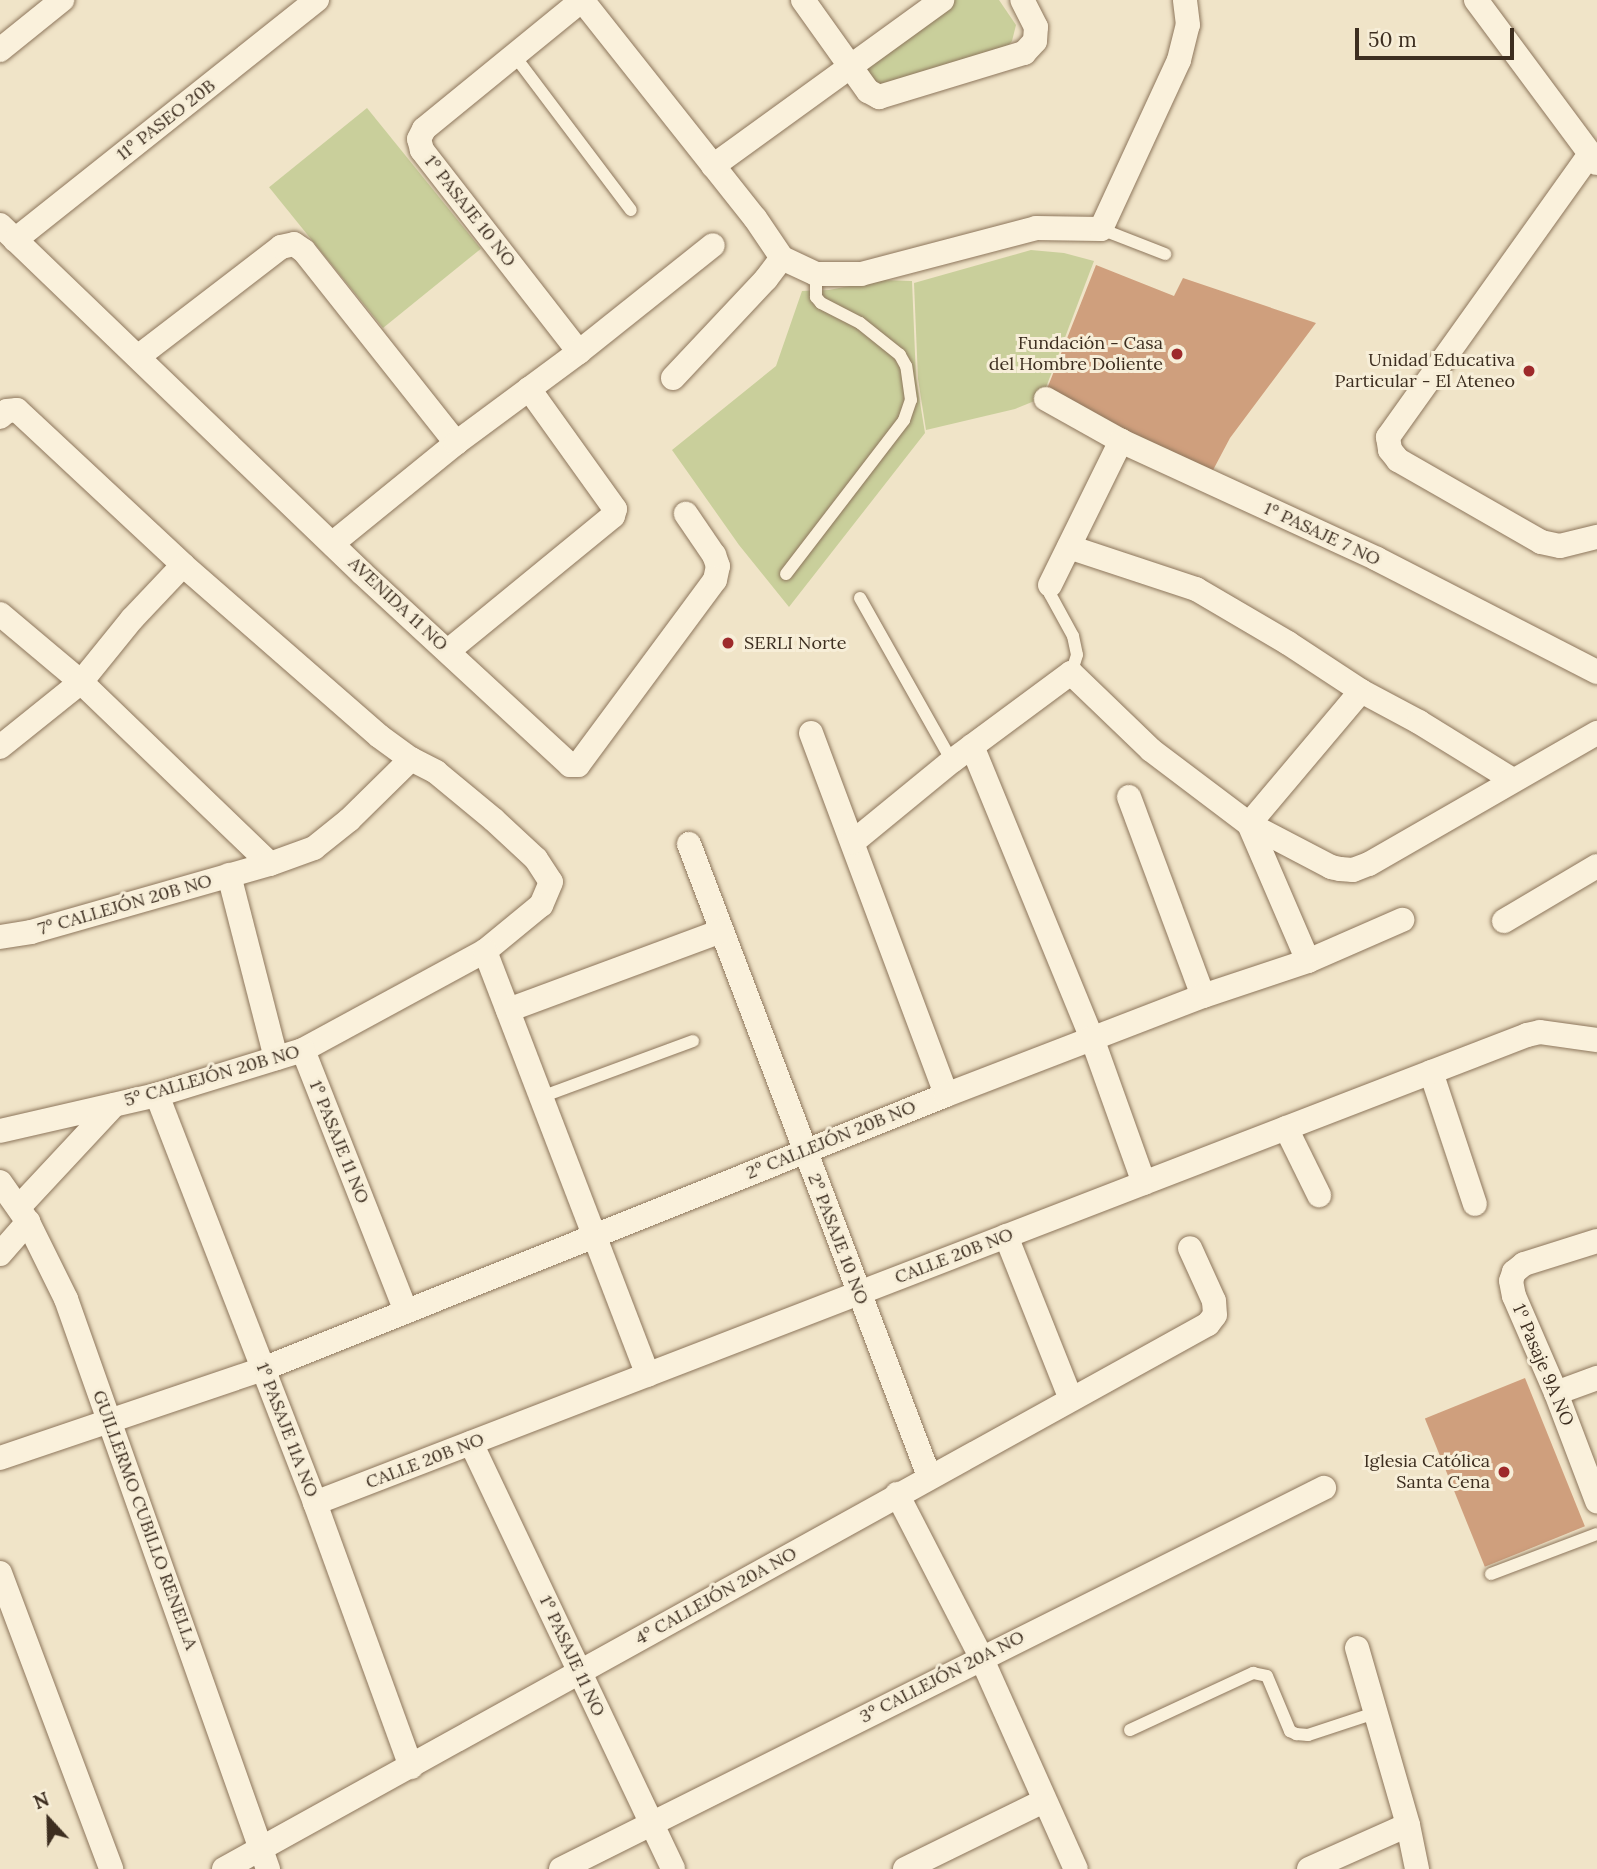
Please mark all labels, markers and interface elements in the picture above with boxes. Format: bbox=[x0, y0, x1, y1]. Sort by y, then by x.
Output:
scale bar bbox=[1359, 14, 1518, 58]
text: 50 m bbox=[1368, 26, 1417, 53]
street label: 11° PASEO 20B bbox=[112, 75, 220, 165]
street label: 1° PASAJE 10 NO bbox=[420, 151, 520, 271]
place label: Fundación - Casa del Hombre Doliente bbox=[989, 333, 1163, 376]
marker: Fundación - Casa del Hombre Doliente bbox=[1169, 346, 1185, 362]
place label: Unidad Educativa Particular - El Ateneo bbox=[1335, 350, 1515, 392]
marker: Unidad Educativa Particular - El Ateneo bbox=[1521, 363, 1537, 379]
street label: 1° PASAJE 7 NO bbox=[1260, 498, 1384, 570]
street label: AVENIDA 11 NO bbox=[344, 552, 452, 656]
place label: SERLI Norte bbox=[744, 632, 847, 654]
marker: SERLI Norte bbox=[718, 633, 738, 653]
street label: 7° CALLEJÓN 20B NO bbox=[36, 870, 214, 940]
street label: 5° CALLEJÓN 20B NO bbox=[122, 1041, 302, 1111]
street label: 1° PASAJE 11 NO bbox=[304, 1077, 374, 1207]
street label: 2° CALLEJÓN 20B NO bbox=[743, 1096, 919, 1184]
street label: 2° PASAJE 10 NO bbox=[803, 1170, 873, 1308]
street label: CALLE 20B NO bbox=[892, 1224, 1016, 1288]
street label: 1º Pasaje 9A NO bbox=[1508, 1301, 1578, 1429]
street label: 1° PASAJE 11A NO bbox=[251, 1360, 323, 1500]
street label: GUILLERMO CUBILLO RENELLA bbox=[88, 1387, 202, 1653]
street label: CALLE 20B NO bbox=[363, 1429, 487, 1493]
place label: Iglesia Católica Santa Cena bbox=[1364, 1451, 1490, 1494]
marker: Iglesia Católica Santa Cena bbox=[1496, 1464, 1512, 1480]
street label: 4° CALLEJÓN 20A NO bbox=[632, 1543, 800, 1649]
street label: 1° PASAJE 11 NO bbox=[535, 1592, 609, 1720]
street label: 3° CALLEJÓN 20A NO bbox=[856, 1626, 1028, 1728]
north arrow bbox=[14, 1785, 84, 1855]
text: N bbox=[30, 1787, 52, 1814]

